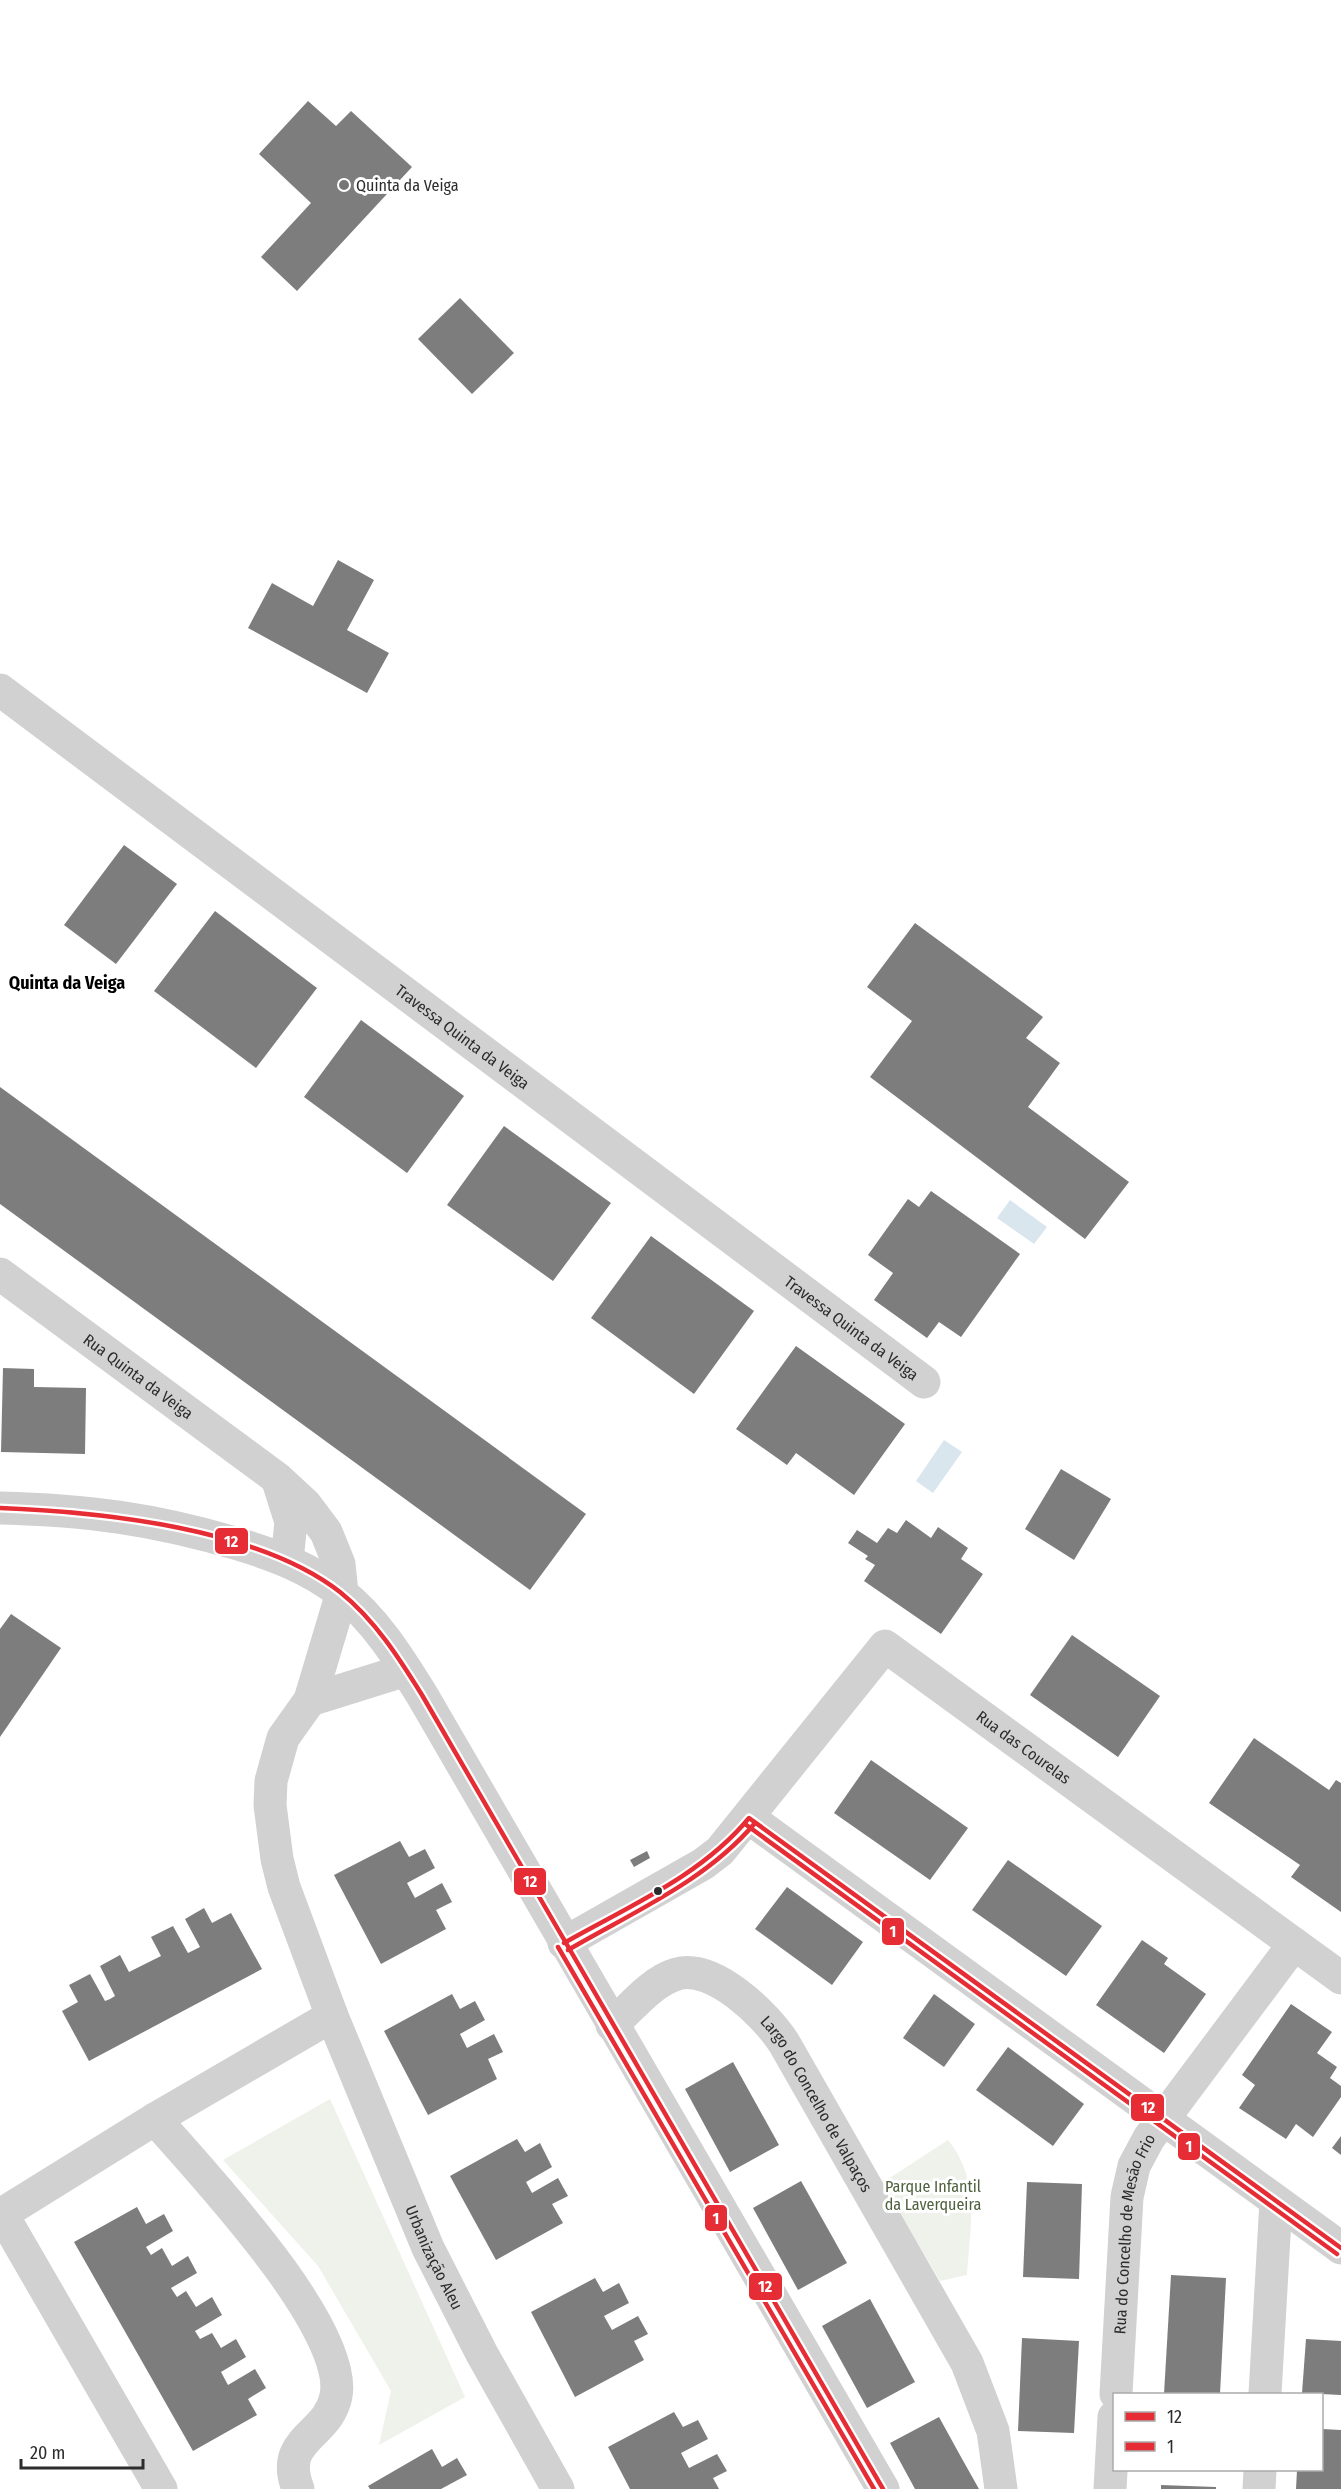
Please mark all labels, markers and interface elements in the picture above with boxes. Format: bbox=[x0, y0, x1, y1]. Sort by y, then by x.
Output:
place label: Quinta da Veiga bbox=[356, 176, 459, 195]
marker: Quinta da Veiga bbox=[337, 178, 351, 192]
district label: Quinta da Veiga bbox=[9, 972, 125, 994]
street label: Travessa Quinta da Veiga bbox=[392, 980, 533, 1093]
street label: Travessa Quinta da Veiga bbox=[781, 1272, 922, 1384]
street label: Rua Quinta da Veiga bbox=[80, 1329, 197, 1423]
line badge: 12 bbox=[214, 1527, 249, 1555]
text: 12 bbox=[224, 1532, 239, 1551]
street label: Rua das Courelas bbox=[973, 1706, 1075, 1788]
line badge: 12 bbox=[513, 1867, 547, 1896]
text: 12 bbox=[523, 1872, 538, 1891]
unlabelled marker bbox=[652, 1885, 664, 1897]
line badge: 1 bbox=[881, 1917, 905, 1946]
text: 1 bbox=[890, 1922, 896, 1941]
street label: Largo do Concelho de Valpaços bbox=[757, 2012, 877, 2195]
line badge: 12 bbox=[1130, 2093, 1165, 2122]
text: 12 bbox=[1141, 2098, 1156, 2117]
street label: Rua do Concelho de Mesão Frio bbox=[1110, 2131, 1159, 2335]
line badge: 1 bbox=[1177, 2132, 1201, 2161]
text: 1 bbox=[1186, 2137, 1192, 2156]
park label: Parque Infantil da Laverqueira bbox=[885, 2177, 981, 2214]
street label: Urbanização Aleu bbox=[402, 2202, 467, 2313]
line badge: 1 bbox=[704, 2204, 728, 2232]
text: 1 bbox=[713, 2209, 719, 2228]
line badge: 12 bbox=[748, 2272, 783, 2301]
text: 12 bbox=[758, 2277, 773, 2296]
legend bbox=[1113, 2393, 1323, 2471]
text: 12 bbox=[1167, 2406, 1182, 2428]
scale bar bbox=[21, 2432, 142, 2470]
text: 1 bbox=[1167, 2436, 1174, 2458]
text: 20 m bbox=[30, 2442, 65, 2464]

